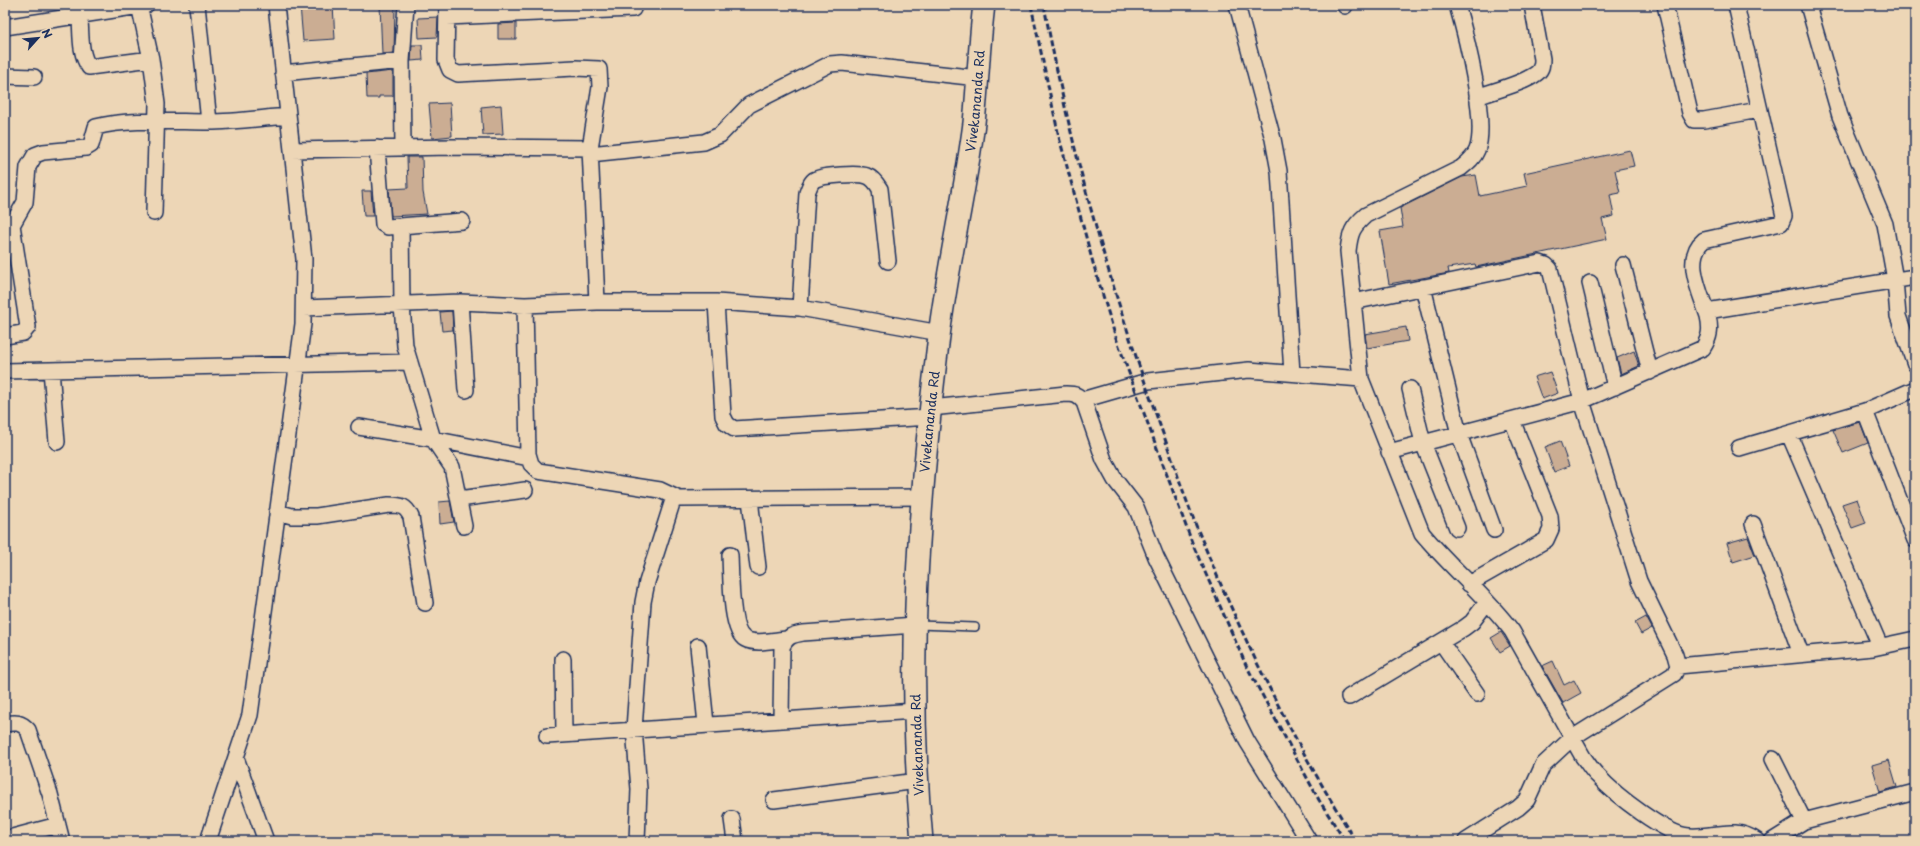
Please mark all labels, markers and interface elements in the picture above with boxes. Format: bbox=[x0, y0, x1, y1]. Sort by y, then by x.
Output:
north arrow bbox=[18, 18, 58, 58]
text: N bbox=[38, 25, 57, 41]
street label: Vivekananda Rd bbox=[960, 50, 989, 153]
street label: Vivekananda Rd bbox=[914, 370, 944, 473]
street label: Vivekananda Rd bbox=[905, 694, 928, 796]

